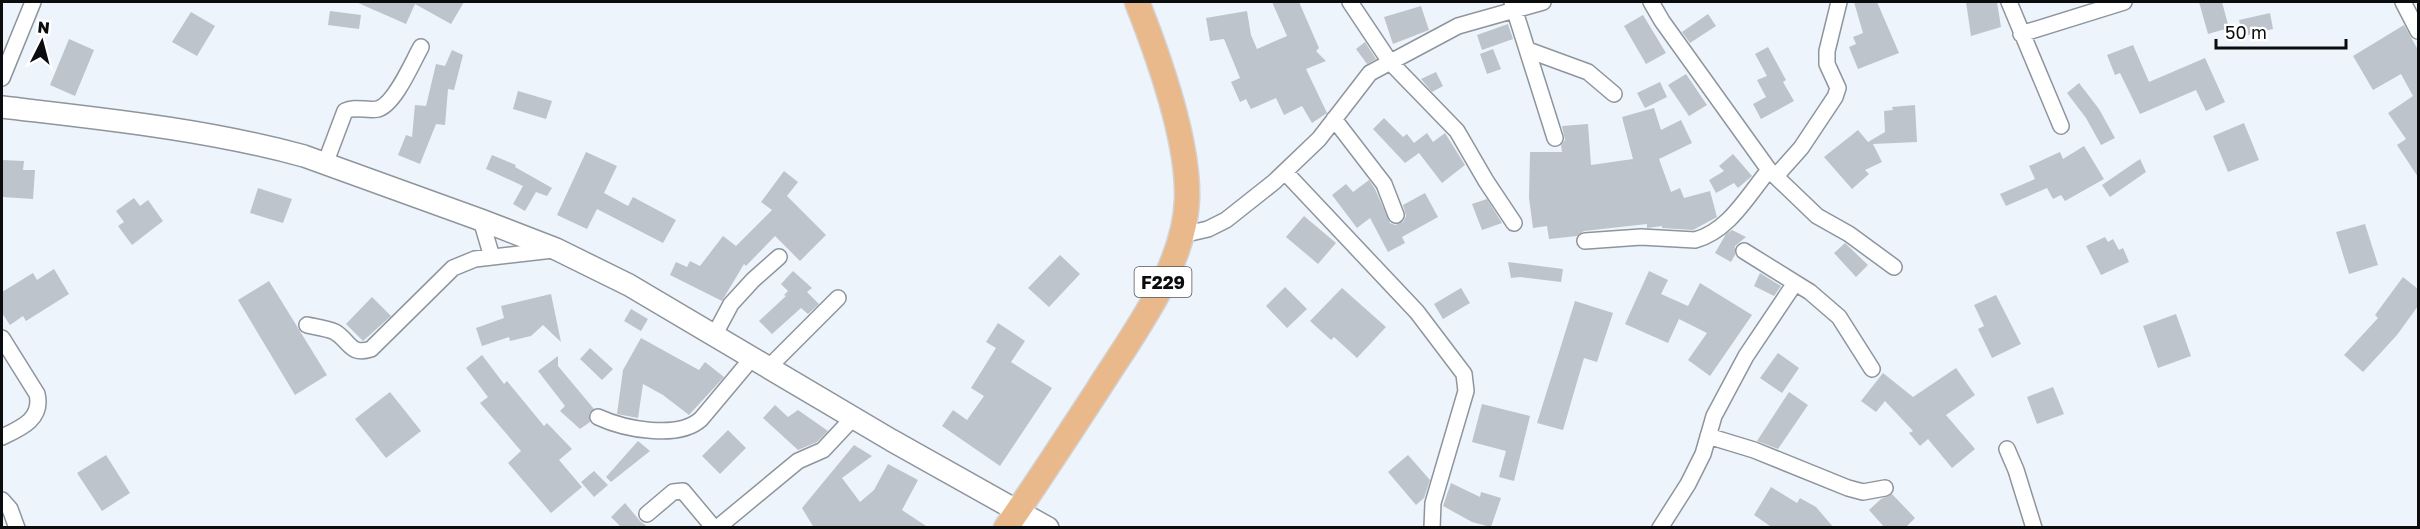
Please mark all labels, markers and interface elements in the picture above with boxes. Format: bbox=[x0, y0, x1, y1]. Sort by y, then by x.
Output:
north arrow bbox=[12, 12, 72, 72]
scale bar bbox=[2216, 12, 2346, 50]
text: N bbox=[36, 17, 51, 38]
text: 50 m bbox=[2225, 21, 2267, 43]
road number: F229 bbox=[1134, 267, 1192, 297]

